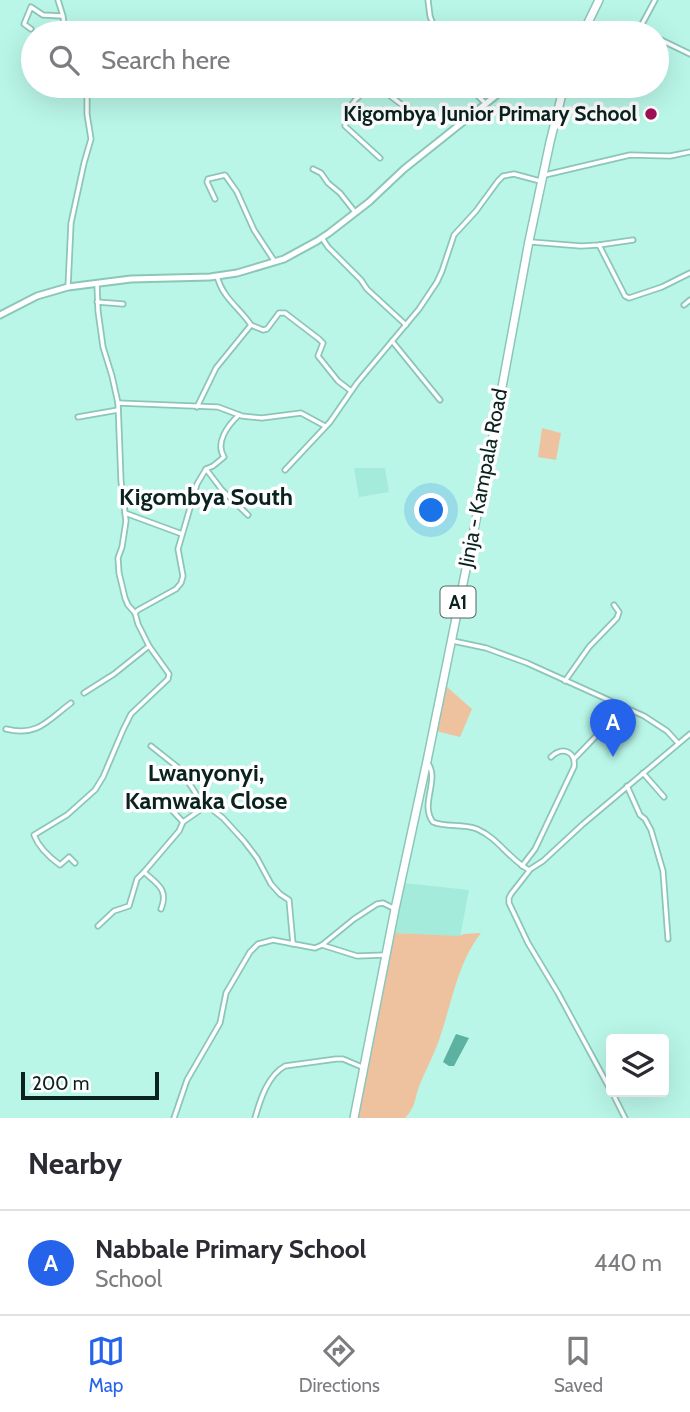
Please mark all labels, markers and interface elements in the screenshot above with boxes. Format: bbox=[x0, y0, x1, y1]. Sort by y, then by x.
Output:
search box bbox=[21, 21, 669, 98]
icon: search bbox=[45, 41, 83, 79]
text: Search here bbox=[101, 44, 230, 76]
place label: Kigombya Junior Primary School bbox=[343, 101, 637, 126]
marker: Kigombya Junior Primary School bbox=[643, 106, 659, 122]
street label: Jinja - Kampala Road bbox=[453, 386, 513, 571]
district label: Kigombya South bbox=[119, 482, 293, 511]
your location bbox=[414, 493, 448, 527]
road number: A1 bbox=[440, 586, 476, 618]
pin: A bbox=[590, 699, 636, 757]
district label: Lwanyonyi, Kamwaka Close bbox=[125, 758, 287, 815]
map controls bbox=[606, 1034, 669, 1097]
button: layers bbox=[606, 1034, 669, 1097]
scale bar bbox=[21, 1069, 159, 1101]
text: 200 m bbox=[32, 1072, 89, 1095]
text: Nearby bbox=[28, 1145, 122, 1182]
text: Nabbale Primary School bbox=[95, 1233, 366, 1265]
text: A bbox=[44, 1249, 58, 1277]
text: 440 m bbox=[594, 1249, 662, 1277]
text: School bbox=[95, 1265, 162, 1293]
tab: Map bbox=[87, 1332, 125, 1397]
tab: Directions bbox=[299, 1332, 380, 1397]
tab: Saved bbox=[554, 1332, 603, 1397]

